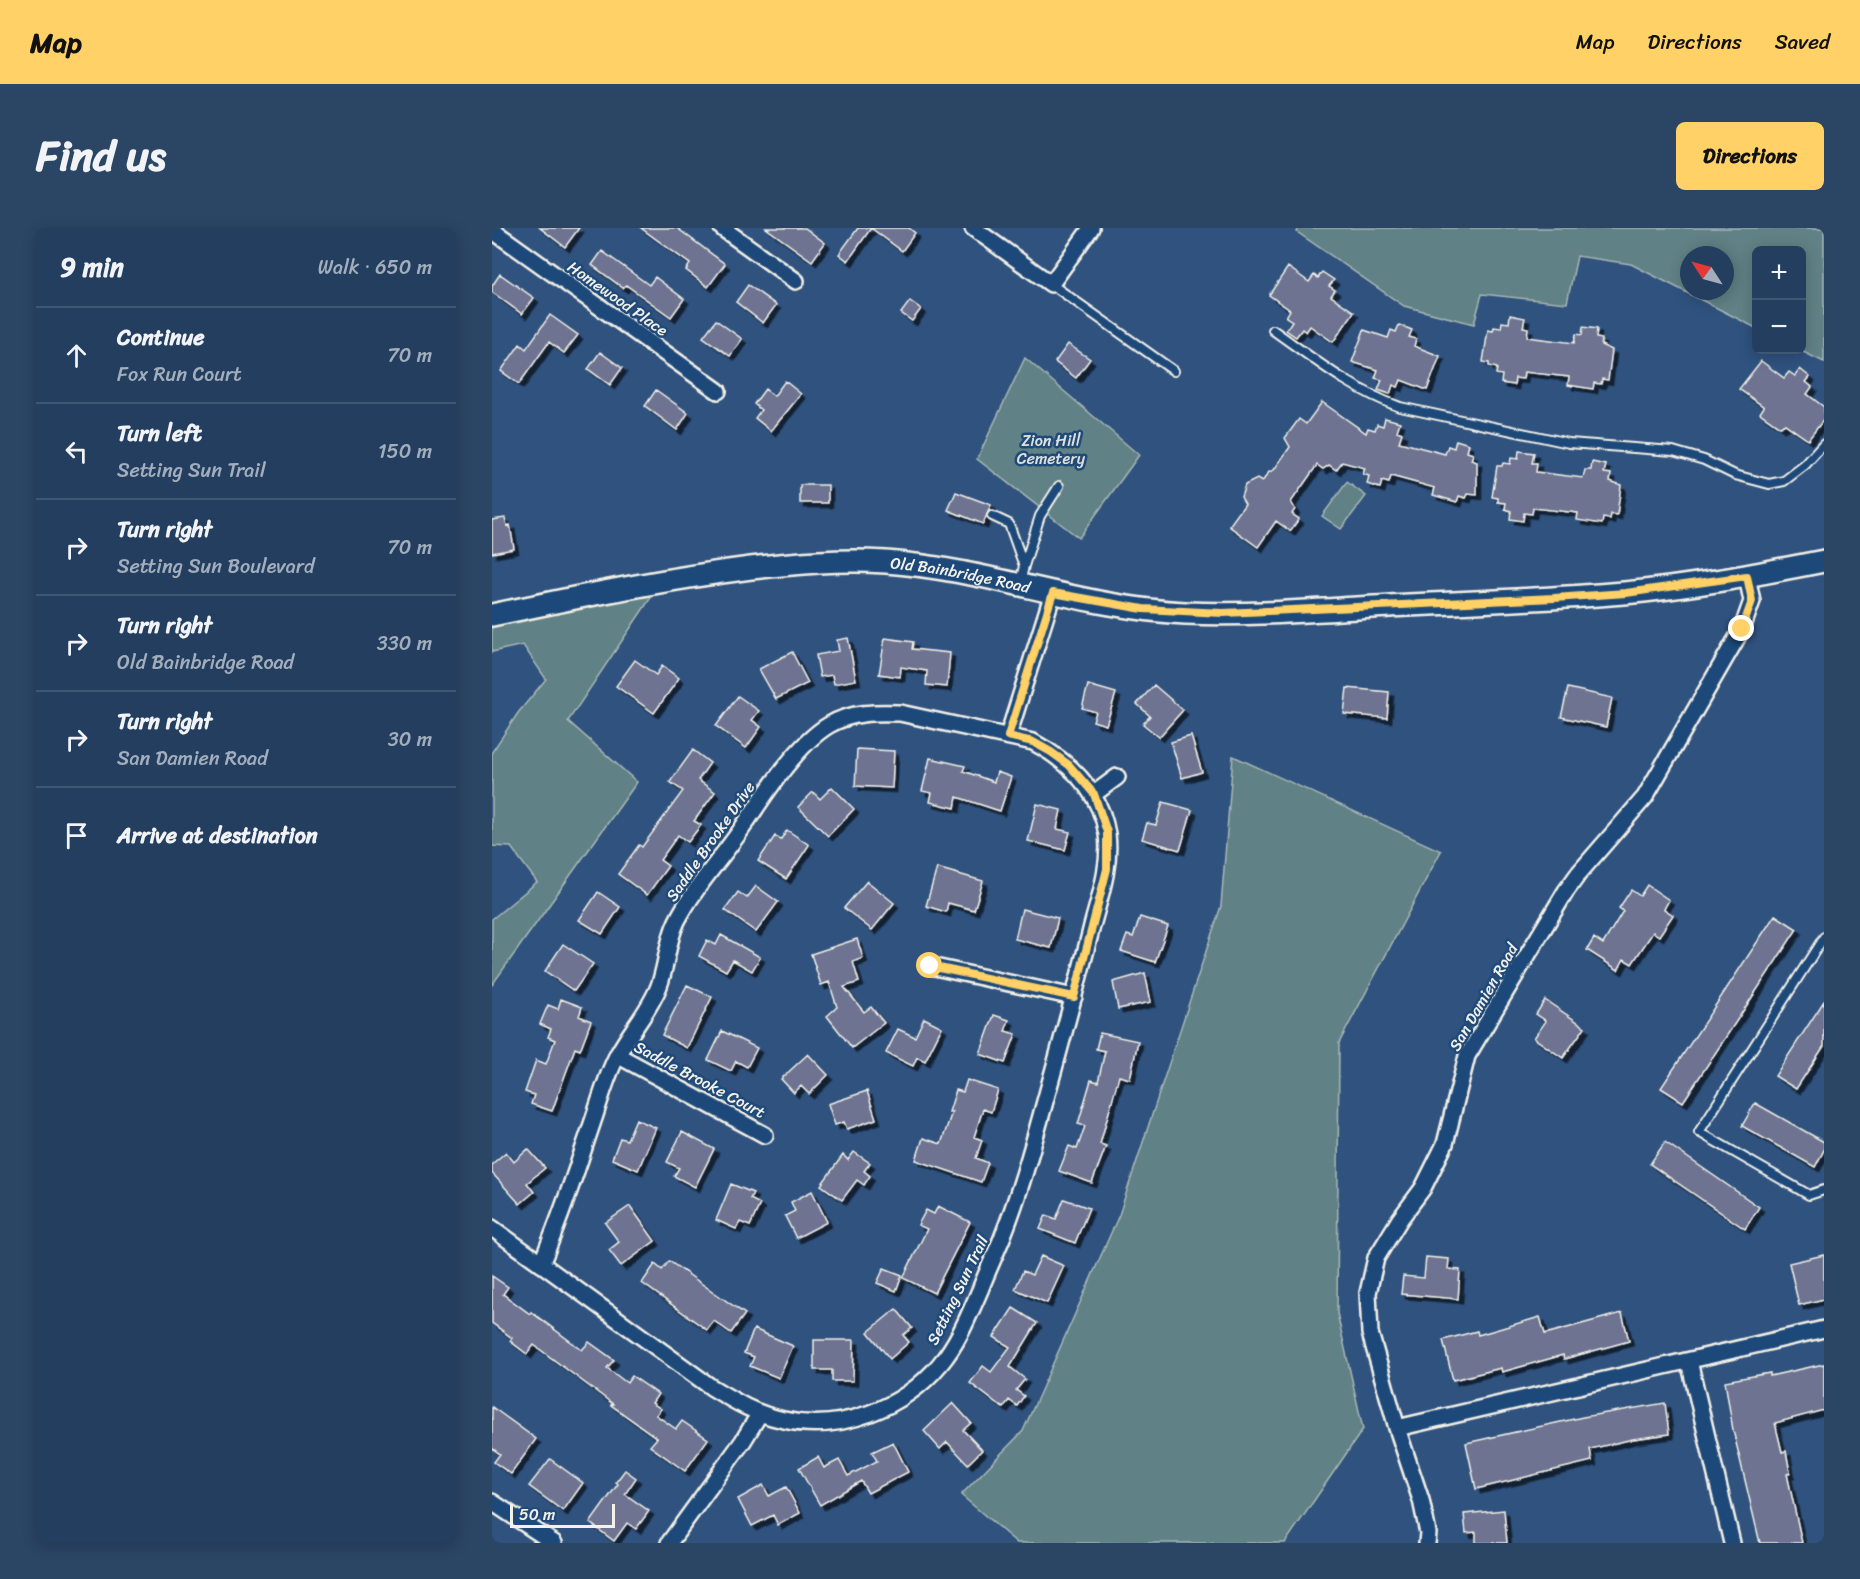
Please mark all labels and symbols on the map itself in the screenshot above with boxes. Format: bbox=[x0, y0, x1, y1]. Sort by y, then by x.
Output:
north arrow bbox=[1680, 246, 1734, 300]
street label: Homewood Place bbox=[561, 253, 674, 344]
park label: Zion Hill Cemetery bbox=[1017, 426, 1086, 473]
street label: Old Bainbridge Road bbox=[889, 548, 1035, 602]
route end bbox=[1728, 615, 1754, 641]
street label: Saddle Brooke Drive bbox=[658, 775, 763, 908]
street label: San Damien Road bbox=[1441, 936, 1527, 1057]
route start bbox=[916, 952, 942, 978]
street label: Saddle Brooke Court bbox=[629, 1032, 771, 1126]
street label: Setting Sun Trail bbox=[918, 1230, 997, 1350]
scale bar bbox=[510, 1501, 615, 1528]

